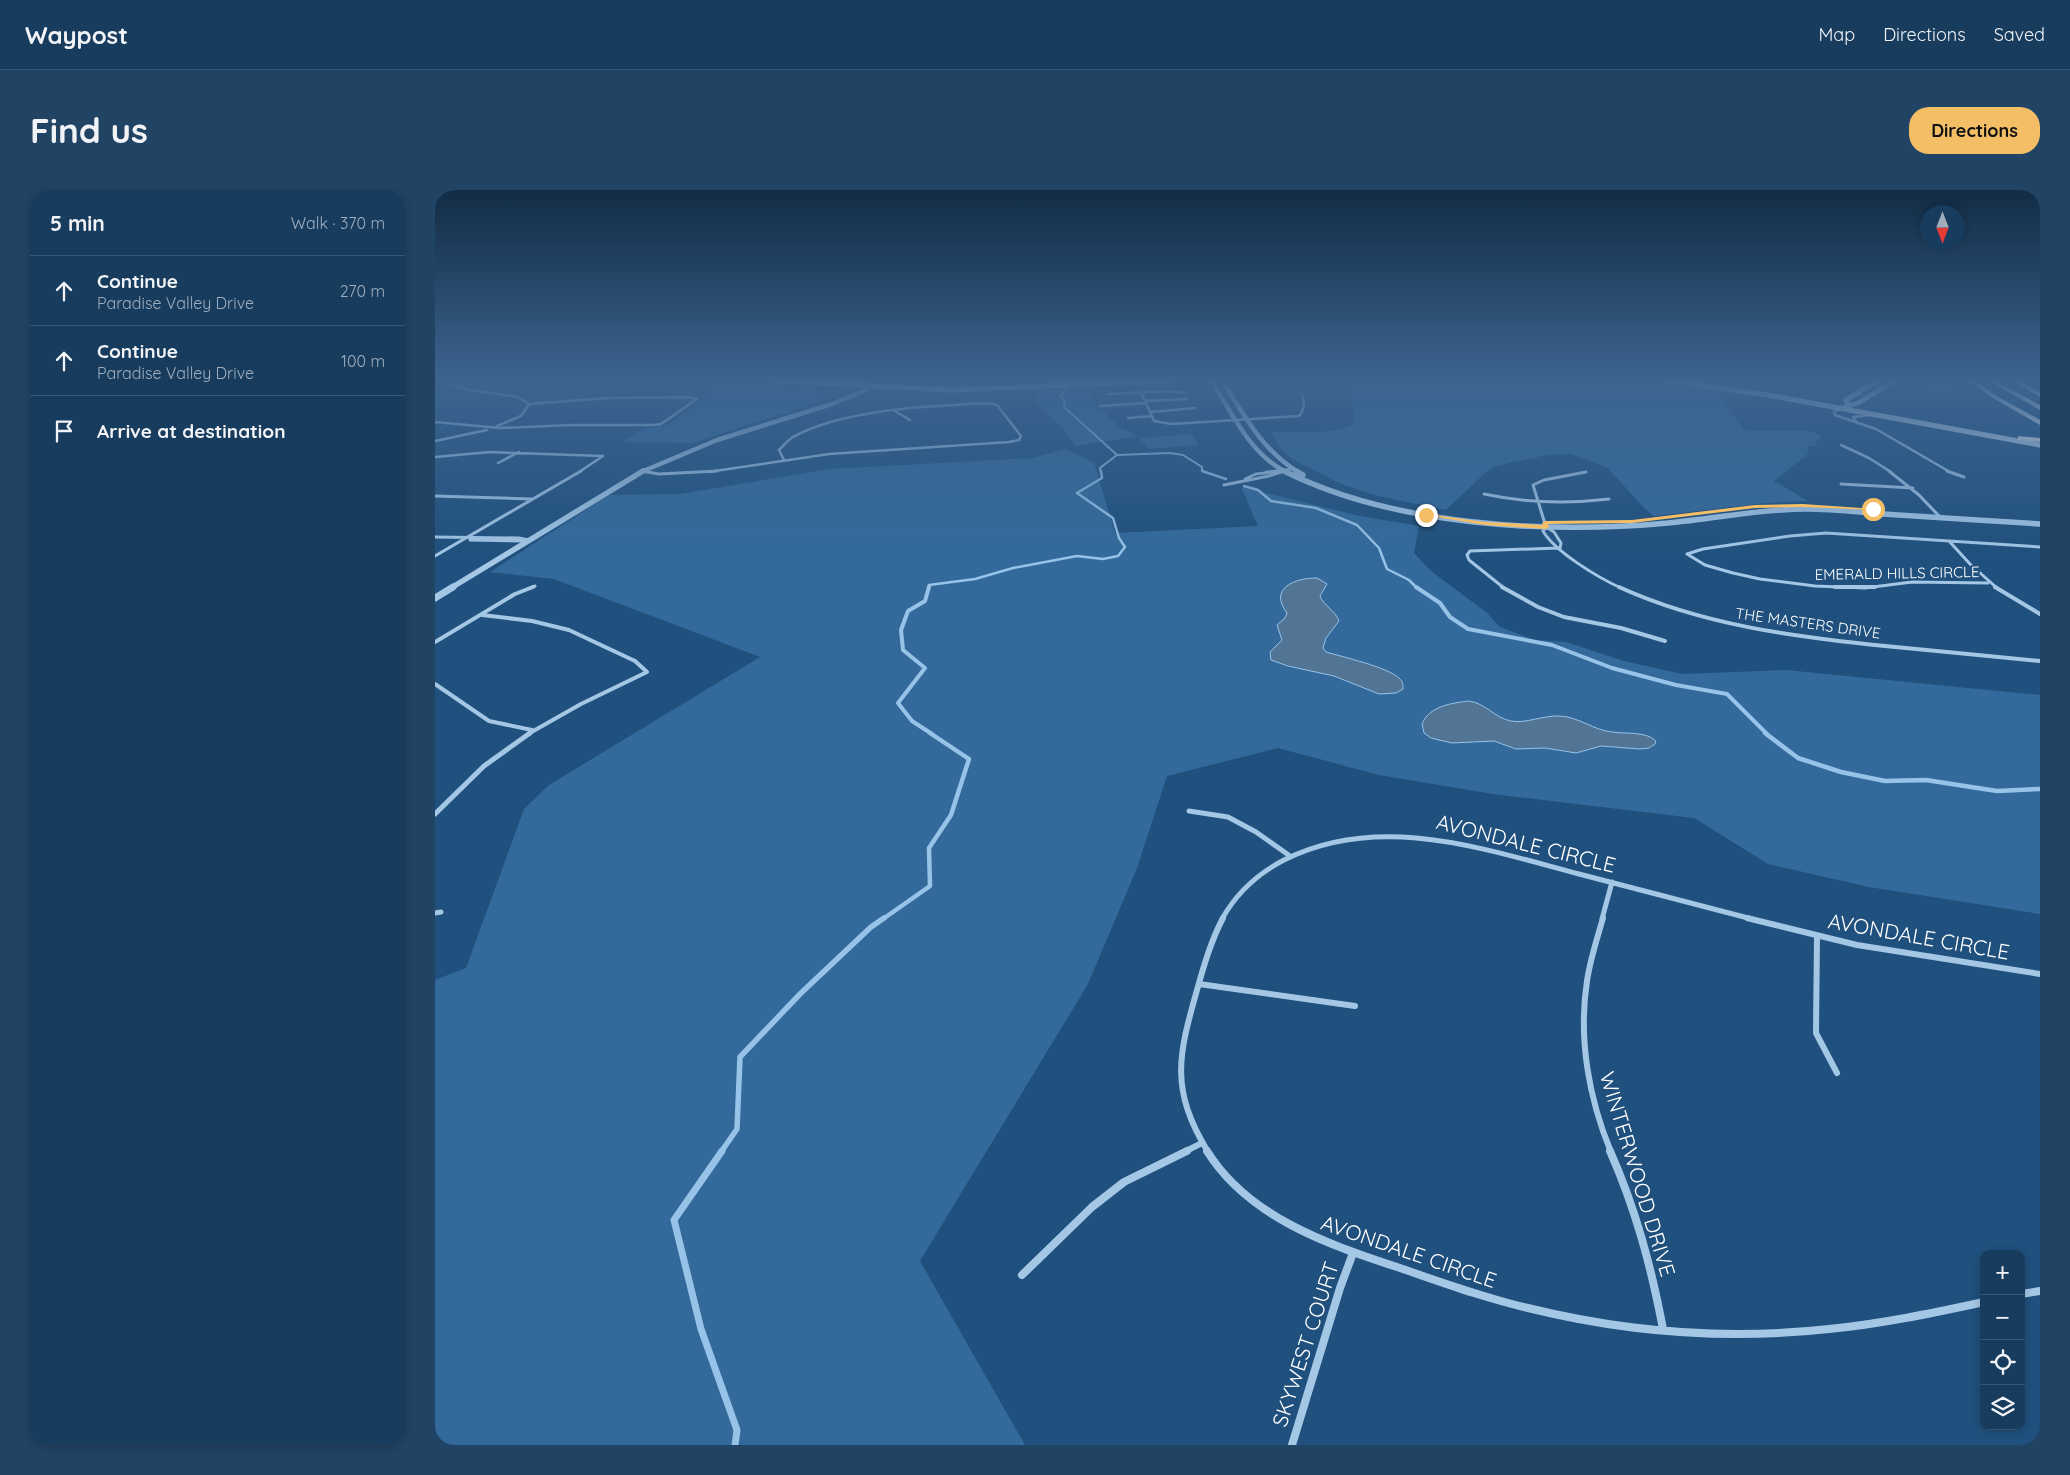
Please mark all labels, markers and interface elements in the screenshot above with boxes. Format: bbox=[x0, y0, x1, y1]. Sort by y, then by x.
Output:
text: Waypost bbox=[25, 20, 128, 50]
text: Map bbox=[1818, 23, 1855, 46]
text: Directions bbox=[1883, 23, 1966, 46]
text: Saved bbox=[1994, 23, 2045, 46]
button: Directions bbox=[1909, 107, 2040, 154]
text: Find us bbox=[30, 108, 148, 152]
north arrow bbox=[1920, 205, 1965, 250]
text: 5 min bbox=[50, 210, 105, 236]
text: Walk · 370 m bbox=[291, 213, 385, 233]
text: Continue bbox=[97, 269, 178, 293]
icon: ahead bbox=[50, 277, 78, 305]
text: 270 m bbox=[340, 281, 385, 301]
text: Paradise Valley Drive bbox=[97, 293, 254, 313]
text: Continue bbox=[97, 339, 178, 363]
icon: ahead bbox=[50, 347, 78, 375]
text: 100 m bbox=[341, 351, 385, 371]
text: Paradise Valley Drive bbox=[97, 363, 254, 383]
icon: arrive bbox=[50, 417, 78, 445]
text: Arrive at destination bbox=[97, 419, 286, 443]
route start bbox=[1862, 498, 1885, 521]
route end bbox=[1415, 504, 1438, 527]
street label: EMERALD HILLS CIRCLE bbox=[1814, 562, 1980, 584]
street label: THE MASTERS DRIVE bbox=[1734, 603, 1882, 643]
street label: AVONDALE CIRCLE bbox=[1434, 808, 1618, 878]
street label: AVONDALE CIRCLE bbox=[1826, 907, 2012, 965]
street label: WINTERWOOD DRIVE bbox=[1594, 1068, 1682, 1280]
street label: AVONDALE CIRCLE bbox=[1318, 1209, 1500, 1293]
map controls bbox=[1980, 1250, 2025, 1430]
button: + bbox=[1980, 1250, 2025, 1295]
street label: SKYWEST COURT bbox=[1266, 1258, 1344, 1430]
button: − bbox=[1980, 1295, 2025, 1340]
button: locate bbox=[1980, 1340, 2025, 1385]
button: layers bbox=[1980, 1385, 2025, 1430]

